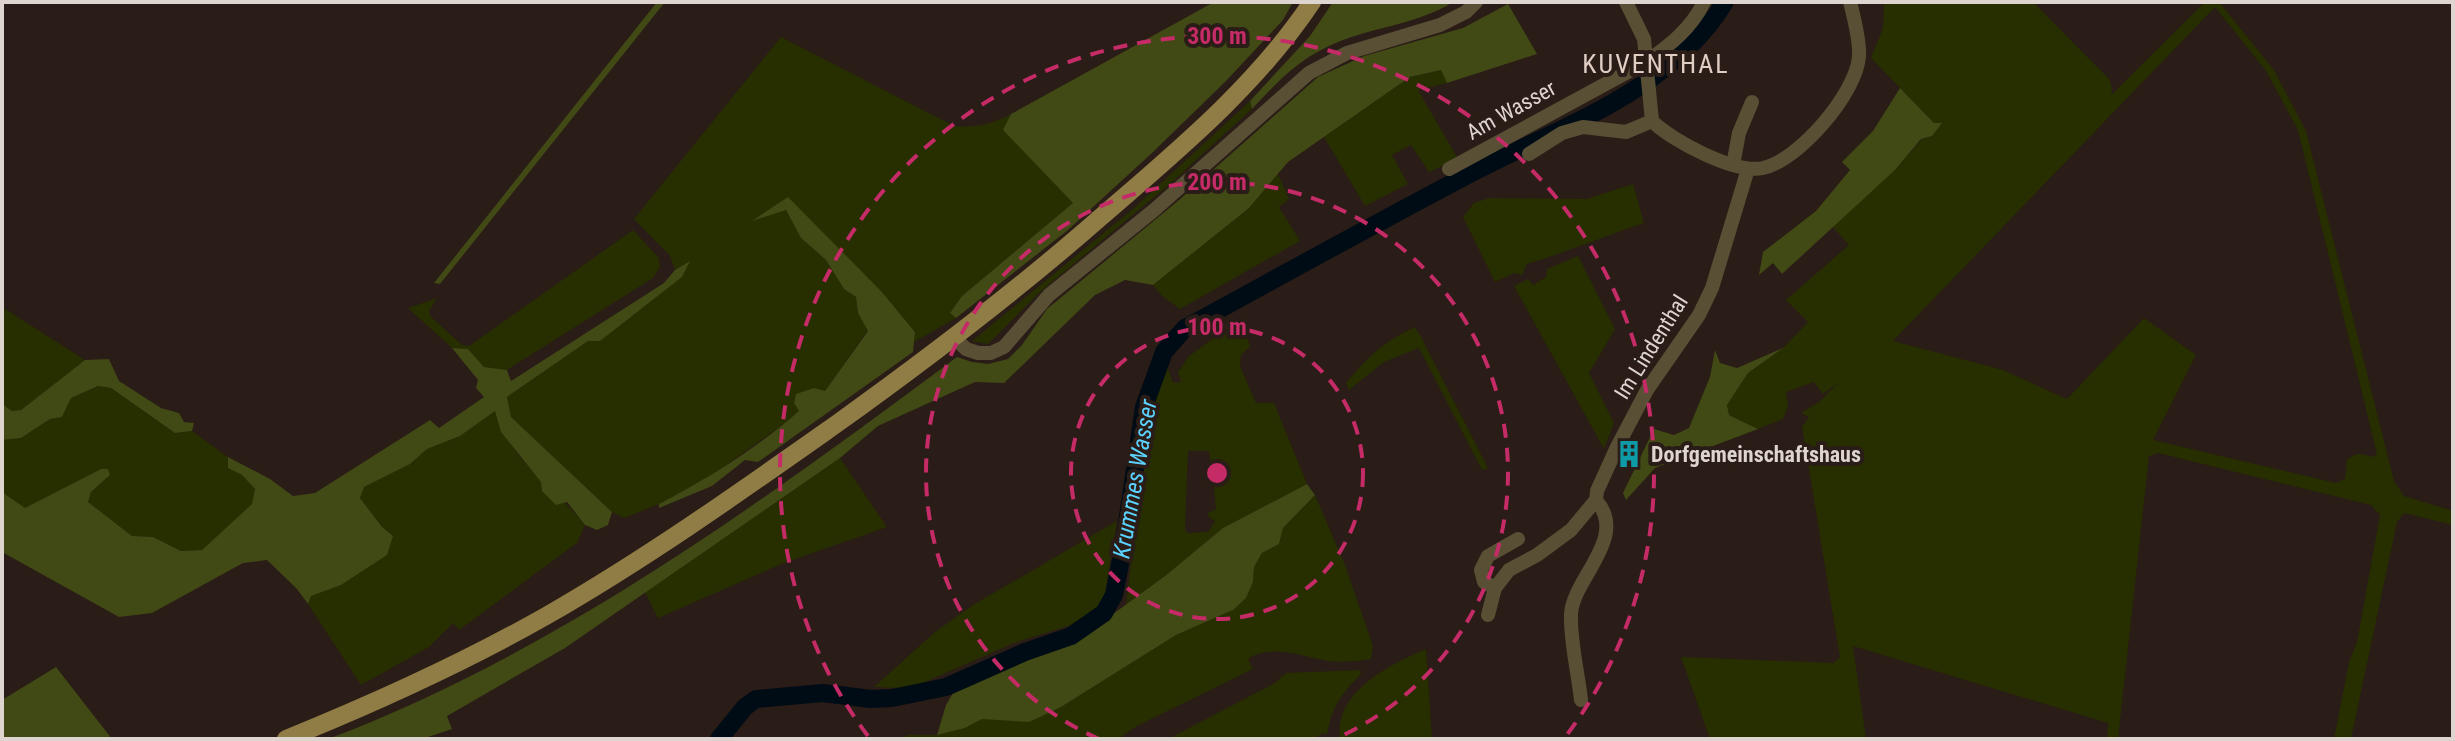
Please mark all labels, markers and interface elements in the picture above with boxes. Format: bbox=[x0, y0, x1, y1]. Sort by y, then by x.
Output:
text: 300 m bbox=[1187, 22, 1247, 50]
district label: KUVENTHAL bbox=[1582, 49, 1730, 79]
street label: Am Wasser bbox=[1462, 75, 1560, 145]
text: 200 m bbox=[1187, 168, 1247, 196]
street label: Im Lindenthal bbox=[1609, 290, 1693, 404]
text: 100 m bbox=[1187, 313, 1247, 341]
water label: Krummes Wasser bbox=[1107, 396, 1163, 561]
building icon: Dorfgemeinschaftshaus bbox=[1614, 439, 1644, 469]
place label: Dorfgemeinschaftshaus bbox=[1651, 442, 1861, 467]
centre of rings bbox=[1203, 459, 1231, 487]

